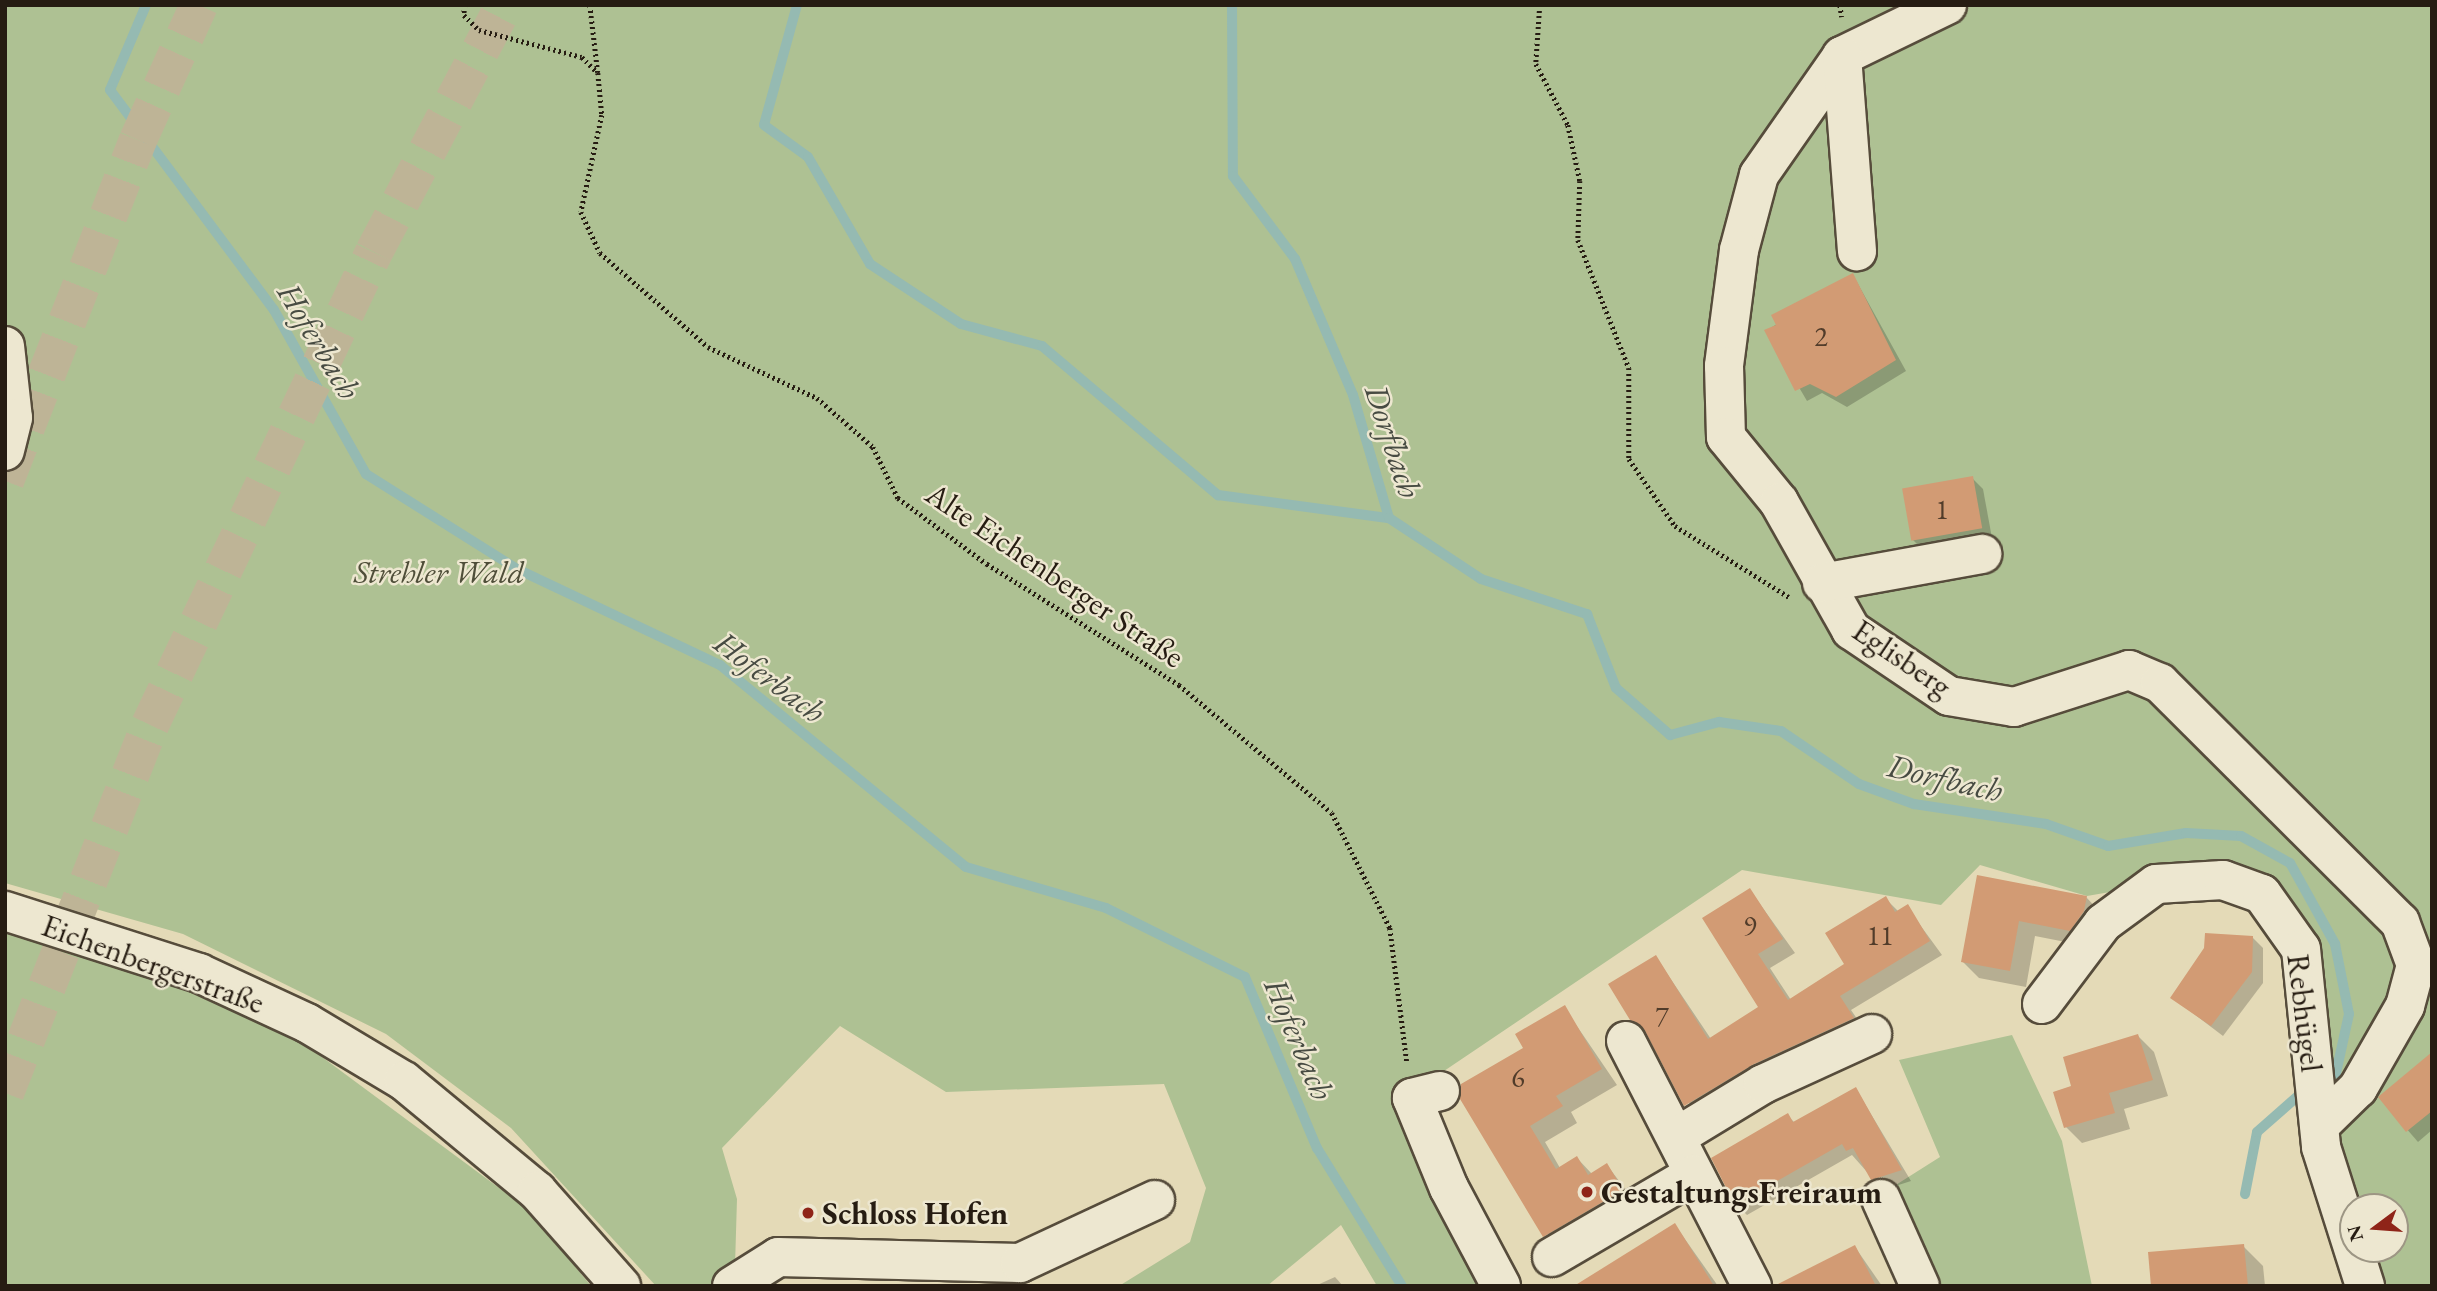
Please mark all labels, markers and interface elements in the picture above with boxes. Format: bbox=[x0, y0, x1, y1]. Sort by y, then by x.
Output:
water label: Hoferbach bbox=[269, 276, 369, 406]
house number: 2 bbox=[1814, 319, 1828, 353]
water label: Dorfbach bbox=[1356, 379, 1430, 503]
street label: Alte Eichenberger Straße bbox=[918, 474, 1192, 676]
house number: 1 bbox=[1935, 492, 1949, 526]
park label: Strehler Wald bbox=[354, 553, 524, 591]
street label: Eglisberg bbox=[1845, 611, 1959, 705]
water label: Hoferbach bbox=[707, 623, 833, 731]
water label: Dorfbach bbox=[1883, 746, 2007, 810]
street label: Eichenbergerstraße bbox=[37, 906, 269, 1022]
house number: 9 bbox=[1743, 908, 1757, 942]
house number: 11 bbox=[1867, 918, 1893, 952]
street label: Rebhügel bbox=[2279, 952, 2331, 1074]
water label: Hoferbach bbox=[1256, 972, 1342, 1106]
house number: 7 bbox=[1655, 999, 1669, 1033]
house number: 6 bbox=[1511, 1060, 1525, 1094]
place label: GestaltungsFreiraum bbox=[1601, 1173, 1882, 1211]
marker: GestaltungsFreiraum bbox=[1579, 1184, 1595, 1200]
north arrow bbox=[2339, 1193, 2409, 1263]
place label: Schloss Hofen bbox=[822, 1194, 1008, 1232]
marker: Schloss Hofen bbox=[800, 1205, 816, 1221]
text: N bbox=[2341, 1223, 2369, 1244]

